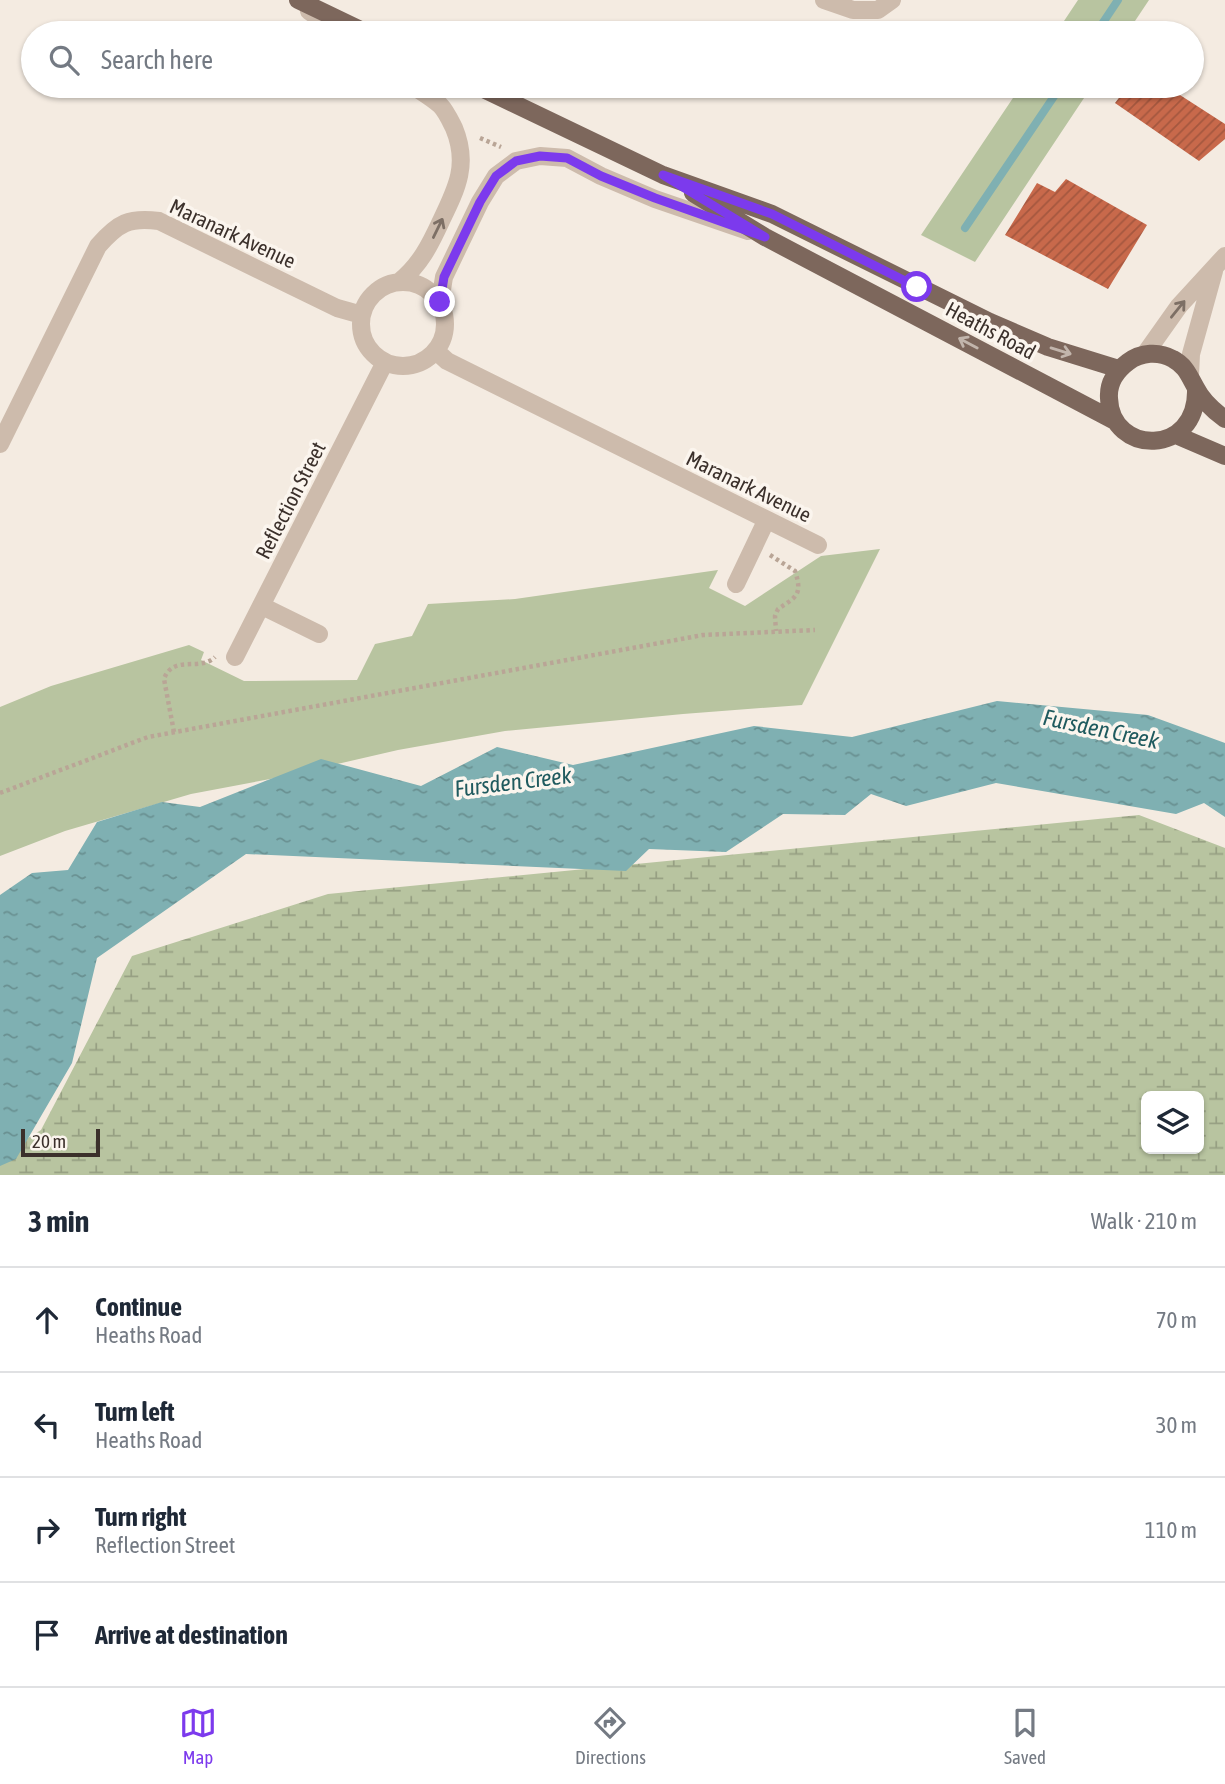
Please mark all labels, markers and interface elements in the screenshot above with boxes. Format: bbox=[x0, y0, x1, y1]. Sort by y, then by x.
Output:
search box bbox=[21, 21, 1204, 98]
icon: search bbox=[45, 41, 83, 79]
text: Search here bbox=[101, 45, 213, 75]
street label: Maranark Avenue bbox=[166, 193, 300, 273]
one-way arrow bbox=[432, 218, 445, 239]
route start bbox=[901, 271, 932, 302]
route end bbox=[424, 286, 455, 317]
street label: Heaths Road bbox=[942, 296, 1040, 364]
one-way arrow bbox=[1170, 301, 1185, 319]
one-way arrow bbox=[958, 336, 979, 350]
one-way arrow bbox=[1049, 345, 1071, 358]
street label: Reflection Street bbox=[250, 437, 330, 563]
street label: Maranark Avenue bbox=[683, 445, 815, 527]
water label: Fursden Creek bbox=[1041, 704, 1162, 754]
water label: Fursden Creek bbox=[453, 762, 574, 802]
map controls bbox=[1141, 1091, 1204, 1154]
button: layers bbox=[1141, 1091, 1204, 1154]
scale bar bbox=[21, 1126, 100, 1158]
text: 20 m bbox=[32, 1130, 66, 1152]
text: 3 min bbox=[28, 1204, 89, 1238]
text: Walk · 210 m bbox=[1091, 1208, 1197, 1234]
text: Continue bbox=[95, 1292, 182, 1322]
icon: ahead bbox=[28, 1301, 66, 1339]
text: 70 m bbox=[1156, 1307, 1197, 1333]
text: Heaths Road bbox=[95, 1322, 202, 1348]
text: Turn left bbox=[95, 1397, 175, 1427]
icon: left bbox=[28, 1406, 66, 1444]
text: 30 m bbox=[1156, 1412, 1197, 1438]
text: Heaths Road bbox=[95, 1427, 202, 1453]
text: Turn right bbox=[95, 1502, 186, 1532]
icon: right bbox=[28, 1511, 66, 1549]
text: 110 m bbox=[1145, 1517, 1197, 1543]
text: Reflection Street bbox=[95, 1532, 235, 1558]
icon: arrive bbox=[28, 1616, 66, 1654]
text: Arrive at destination bbox=[95, 1620, 288, 1650]
tab: Map bbox=[179, 1704, 217, 1768]
tab: Directions bbox=[575, 1704, 646, 1768]
tab: Saved bbox=[1004, 1704, 1046, 1768]

